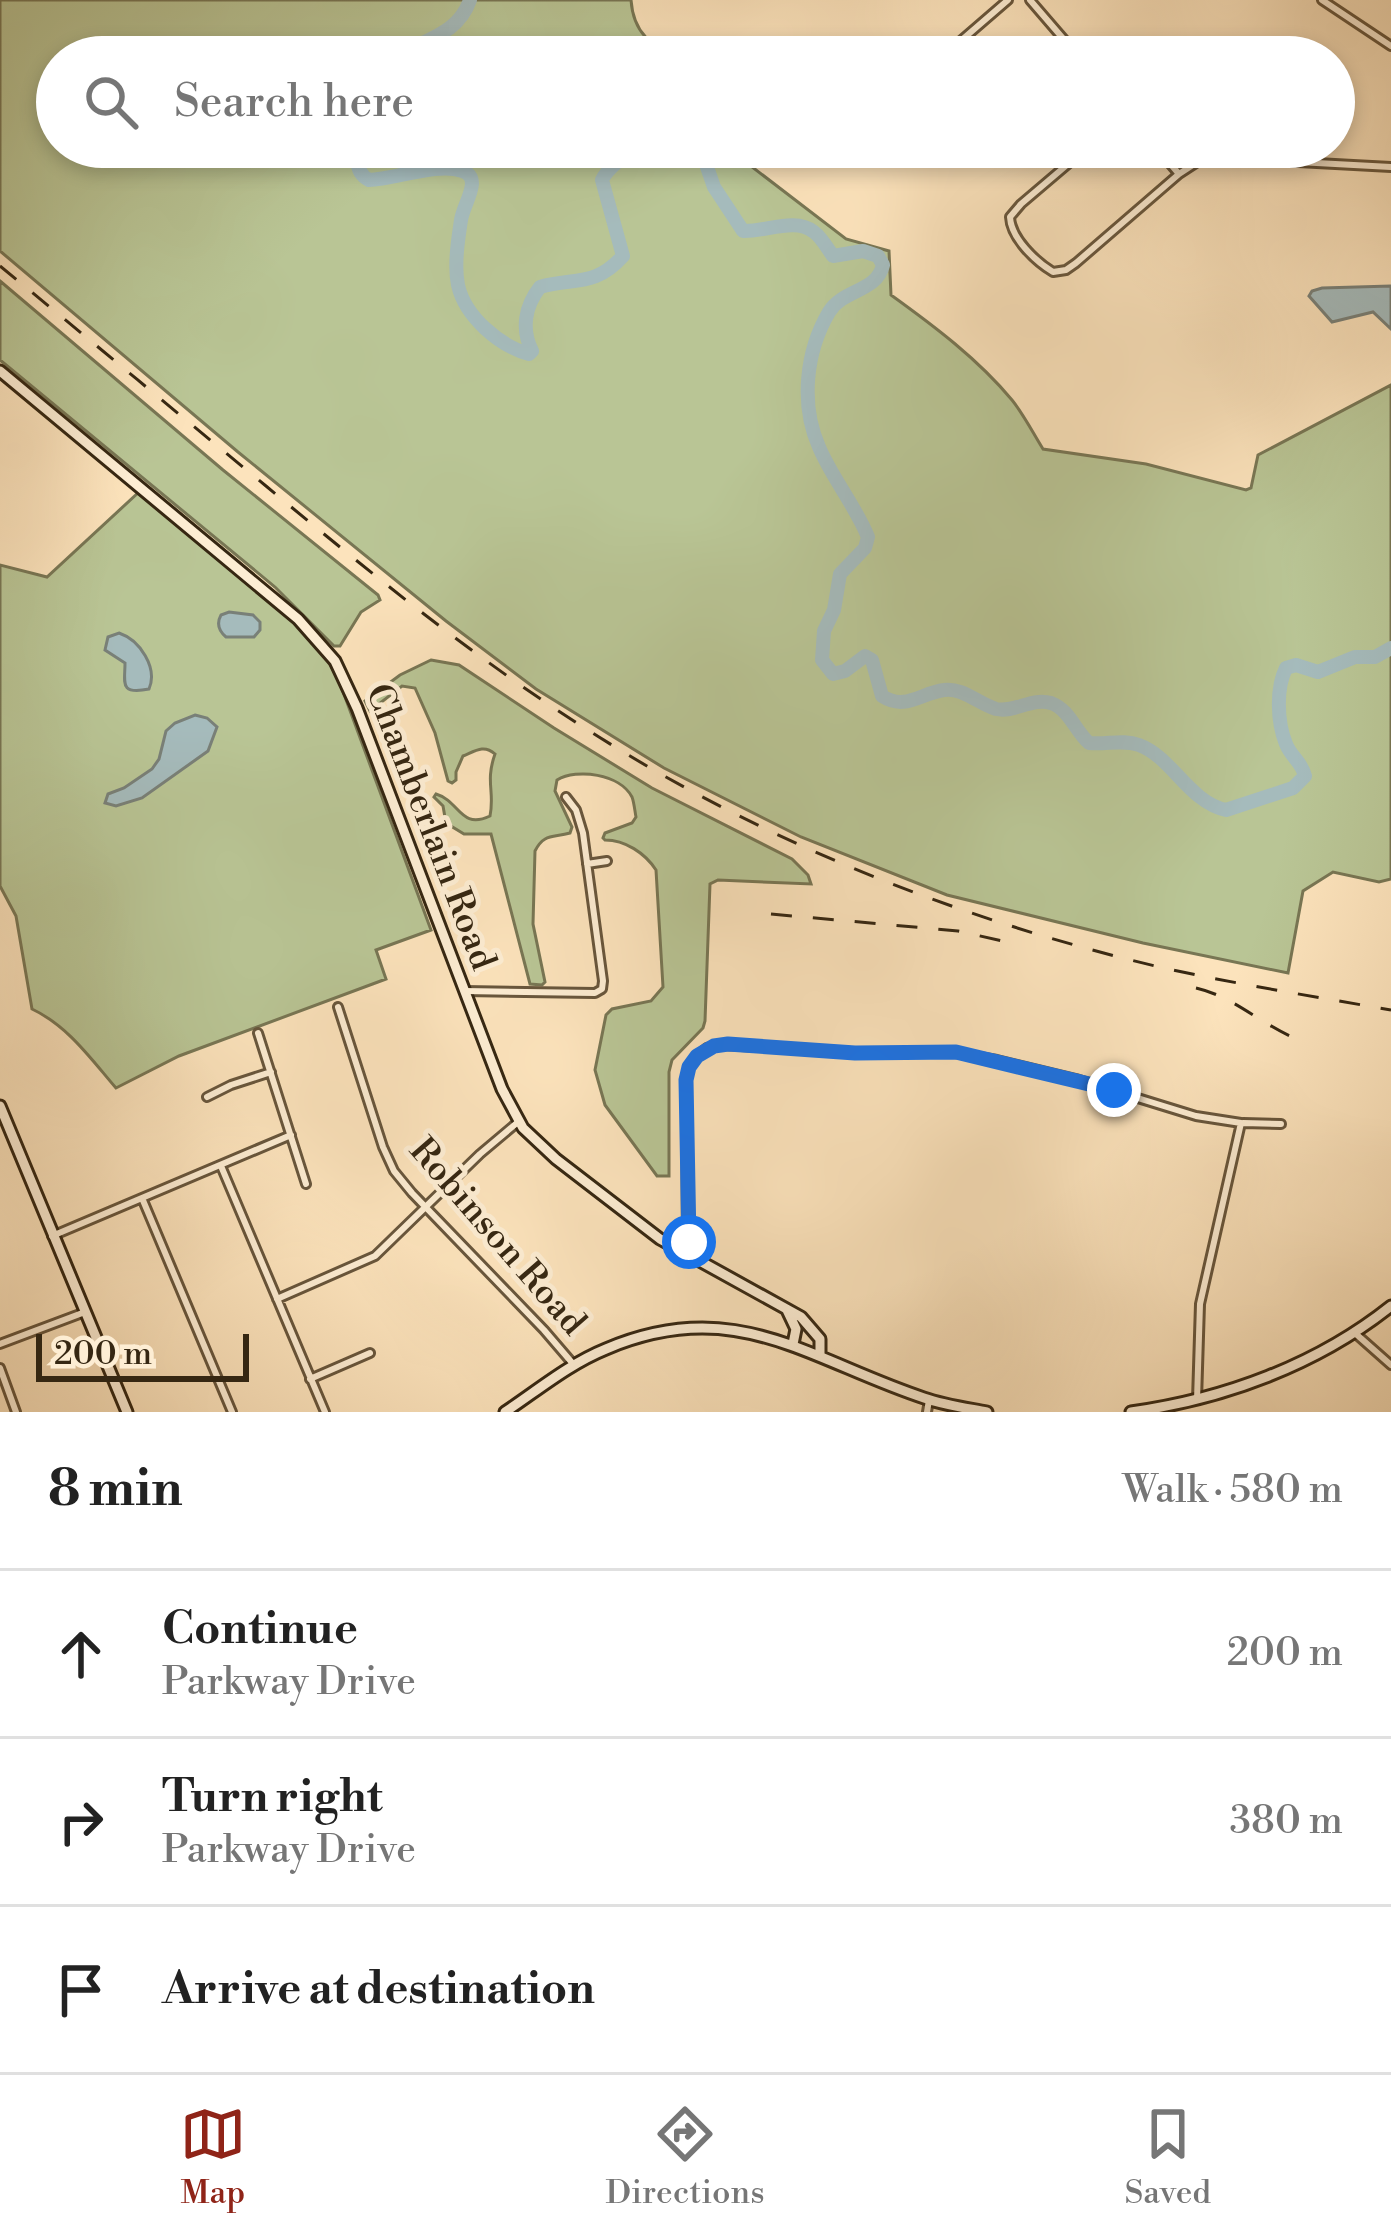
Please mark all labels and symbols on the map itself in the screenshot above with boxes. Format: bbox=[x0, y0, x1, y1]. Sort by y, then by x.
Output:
street label: Chamberlain Road bbox=[355, 678, 505, 977]
route end bbox=[1087, 1063, 1141, 1117]
street label: Robinson Road bbox=[399, 1129, 595, 1345]
route start bbox=[662, 1215, 716, 1269]
scale bar bbox=[36, 1328, 249, 1381]

